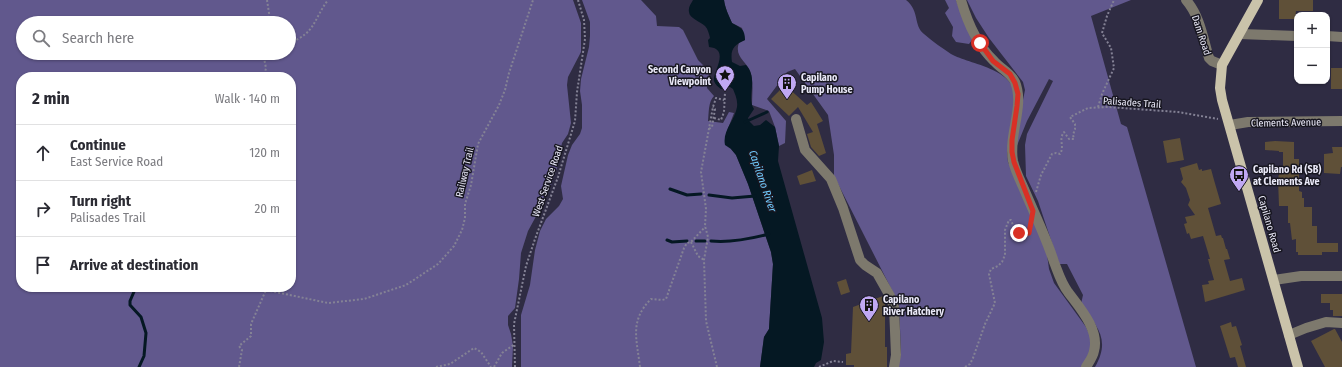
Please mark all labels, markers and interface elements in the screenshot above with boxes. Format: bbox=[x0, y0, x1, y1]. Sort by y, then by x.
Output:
map controls bbox=[1294, 12, 1330, 84]
button: + bbox=[1294, 12, 1330, 48]
street label: Dam Road bbox=[1189, 14, 1213, 57]
search box bbox=[16, 16, 296, 60]
icon: search bbox=[30, 27, 52, 49]
text: Search here bbox=[62, 29, 134, 47]
route start bbox=[971, 34, 989, 52]
button: − bbox=[1294, 48, 1330, 84]
place label: Second Canyon Viewpoint bbox=[648, 64, 711, 88]
place icon: Second Canyon Viewpoint bbox=[714, 64, 736, 92]
building icon: Capilano Pump House bbox=[776, 72, 798, 100]
place label: Capilano Pump House bbox=[801, 72, 853, 96]
text: 2 min bbox=[32, 88, 70, 109]
text: Walk · 140 m bbox=[215, 91, 280, 106]
street label: Palisades Trail bbox=[1102, 95, 1162, 111]
street label: Clements Avenue bbox=[1251, 116, 1321, 130]
text: Continue bbox=[70, 136, 126, 154]
icon: ahead bbox=[32, 142, 54, 164]
street label: West Service Road bbox=[530, 144, 566, 219]
text: 120 m bbox=[249, 145, 280, 160]
street label: Railway Trail bbox=[453, 146, 477, 198]
water label: Capilano River bbox=[746, 148, 780, 215]
text: East Service Road bbox=[70, 154, 163, 169]
place label: Capilano Rd (SB) at Clements Ave bbox=[1253, 163, 1321, 188]
bus stop icon: Capilano Rd (SB) at Clements Ave bbox=[1228, 164, 1250, 192]
text: Turn right bbox=[70, 192, 131, 210]
street label: Capilano Road bbox=[1255, 194, 1283, 254]
icon: right bbox=[32, 198, 54, 220]
text: 20 m bbox=[254, 201, 280, 216]
text: Palisades Trail bbox=[70, 210, 146, 225]
route end bbox=[1010, 224, 1028, 242]
icon: arrive bbox=[32, 254, 54, 276]
text: Arrive at destination bbox=[70, 256, 198, 274]
building icon: Capilano River Hatchery bbox=[858, 294, 880, 322]
place label: Capilano River Hatchery bbox=[883, 294, 944, 318]

